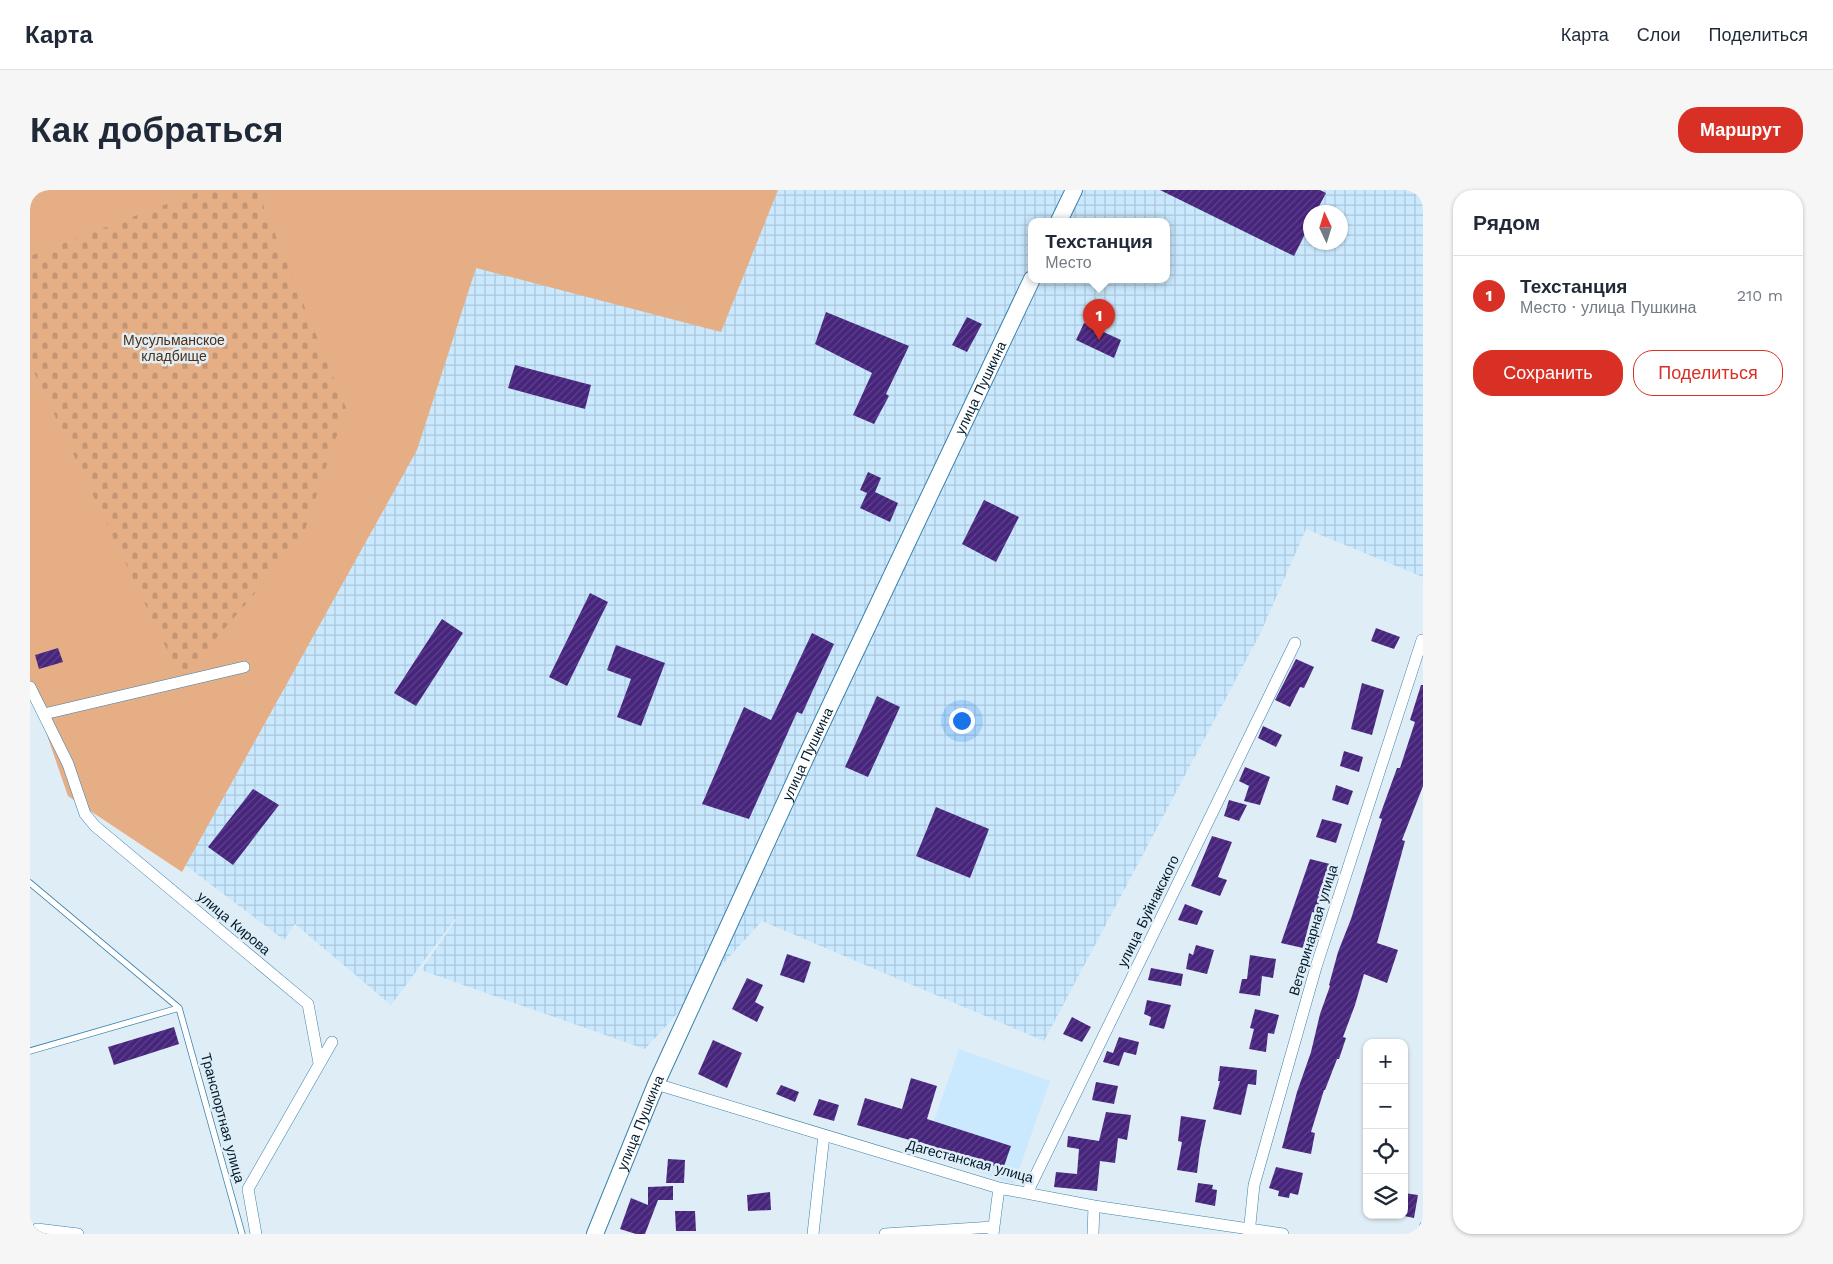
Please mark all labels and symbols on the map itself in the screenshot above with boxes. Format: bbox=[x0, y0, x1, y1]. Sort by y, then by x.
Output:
north arrow bbox=[1303, 205, 1348, 250]
pin: 1 bbox=[1083, 299, 1115, 340]
park label: Мусульманское кладбище bbox=[123, 332, 225, 364]
street label: улица Пушкина bbox=[952, 339, 1009, 437]
street label: улица Пушкина bbox=[779, 705, 836, 803]
your location bbox=[949, 708, 975, 734]
street label: улица Буйнакского bbox=[1114, 852, 1182, 970]
street label: Ветеринарная улица bbox=[1285, 862, 1341, 997]
street label: улица Кирова bbox=[194, 888, 274, 958]
street label: Транспортная улица bbox=[198, 1051, 248, 1185]
street label: улица Пушкина bbox=[614, 1073, 667, 1173]
street label: Дагестанская улица bbox=[905, 1136, 1035, 1186]

